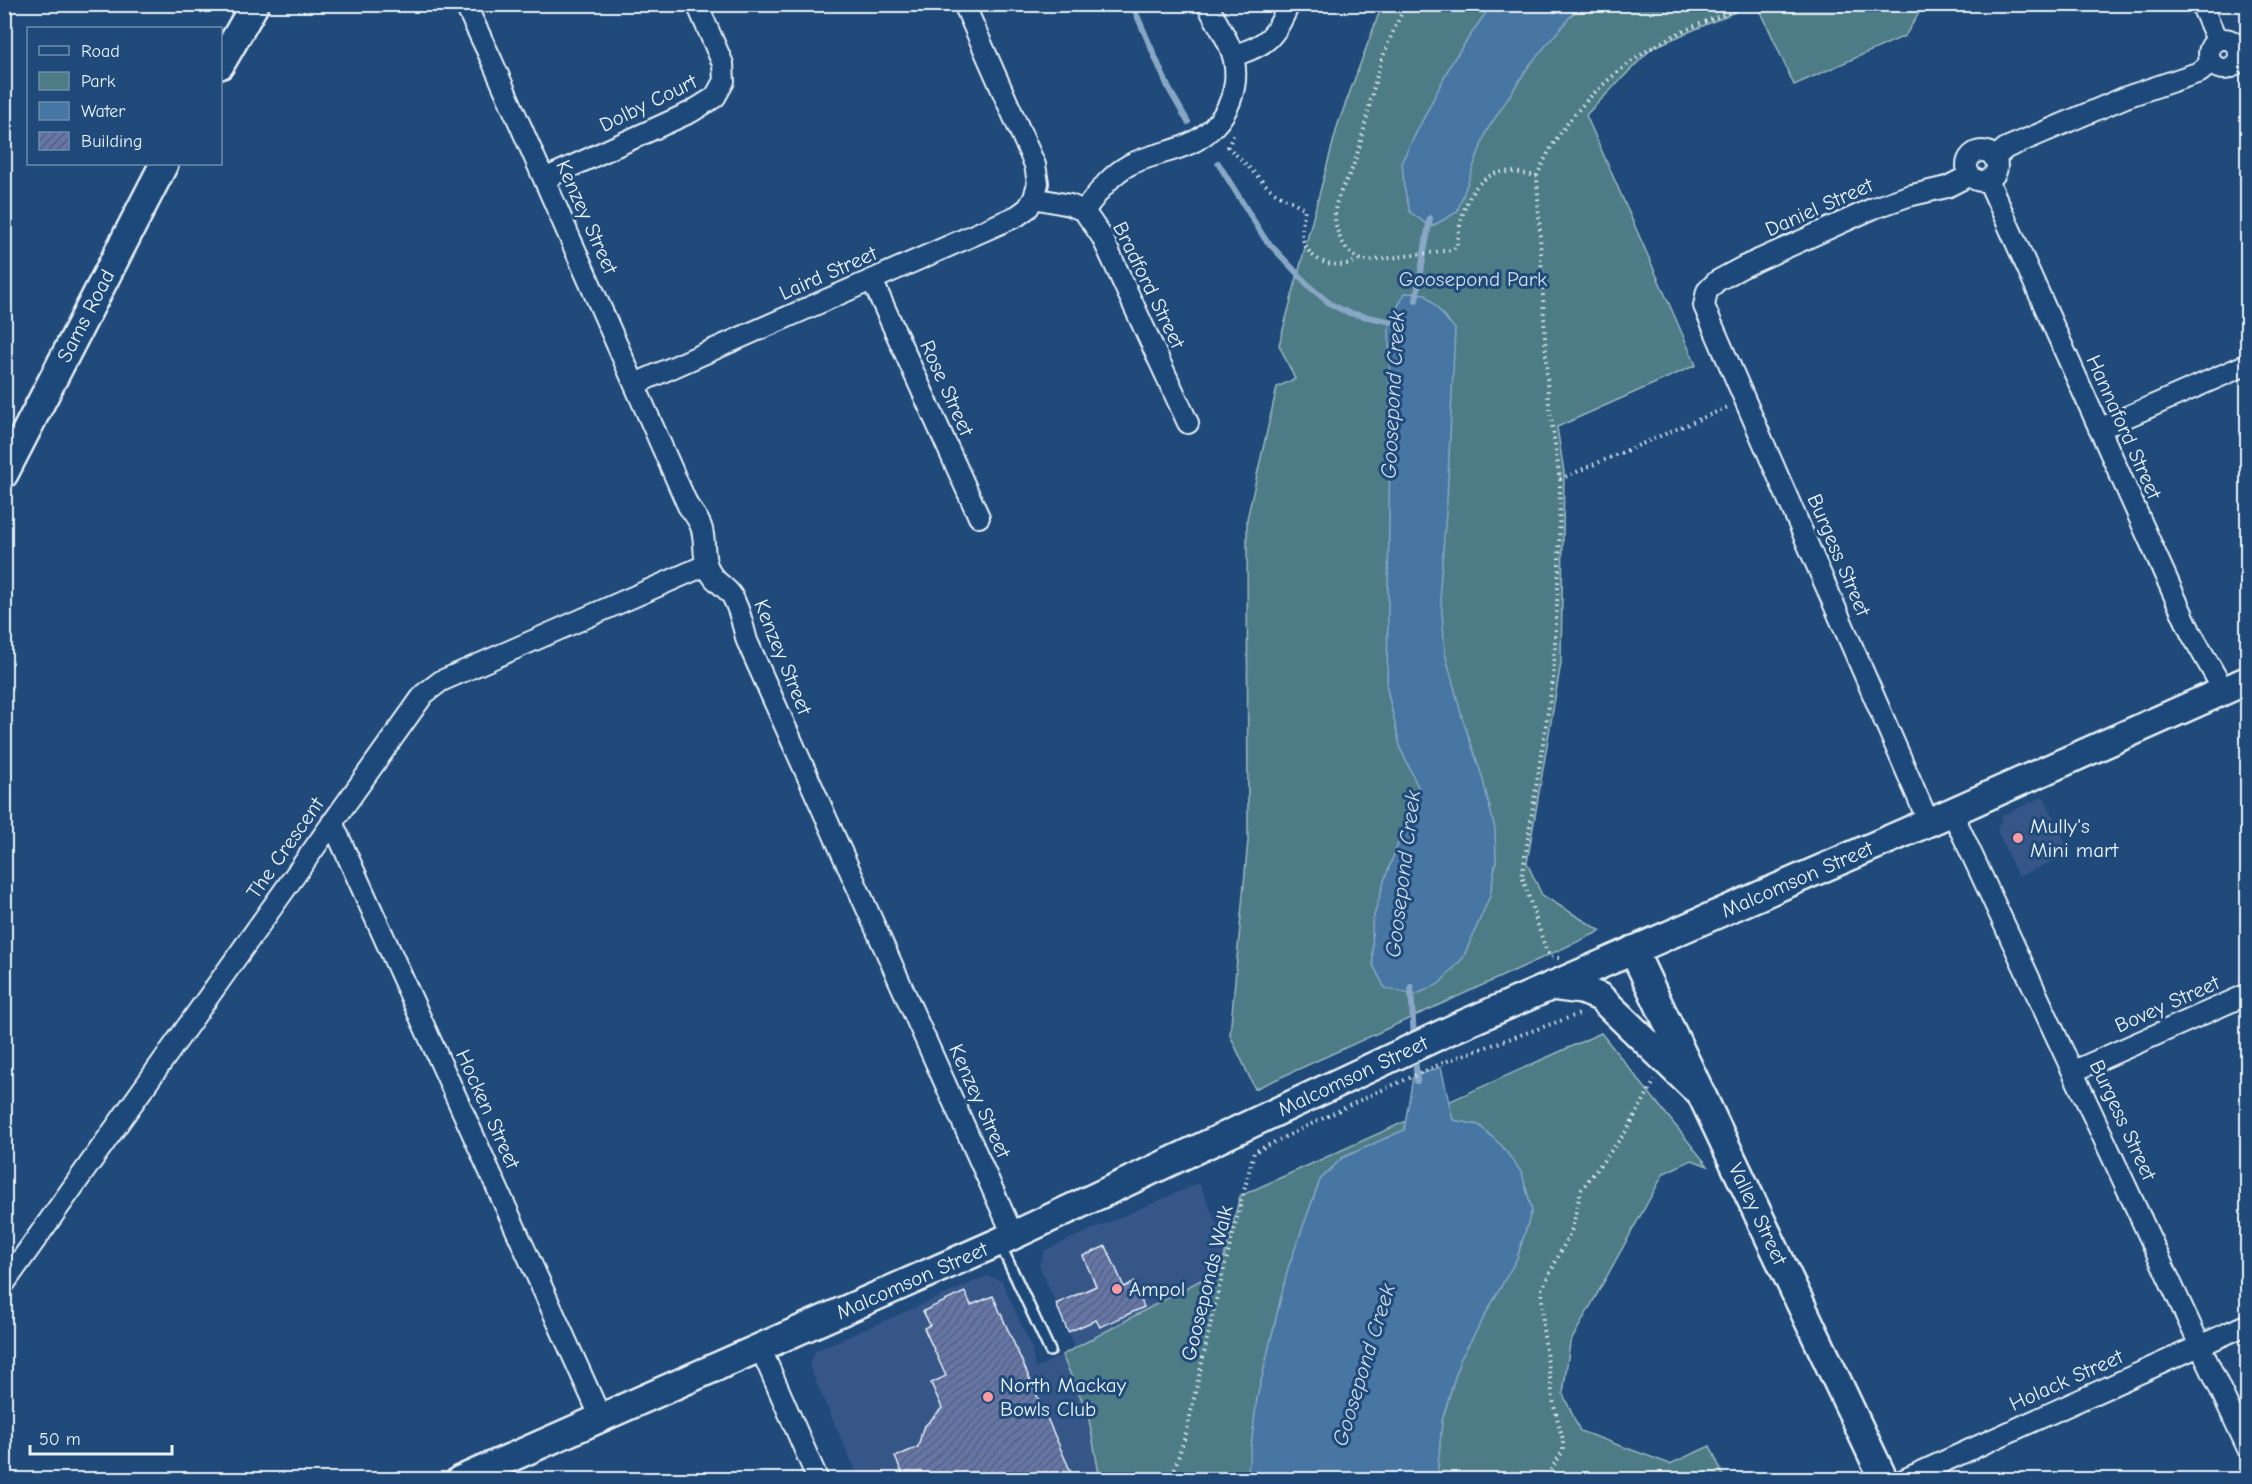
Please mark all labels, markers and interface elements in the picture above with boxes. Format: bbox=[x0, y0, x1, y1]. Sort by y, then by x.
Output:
legend bbox=[27, 27, 222, 165]
text: Road bbox=[81, 41, 120, 62]
street label: Dolby Court bbox=[595, 69, 702, 137]
text: Park bbox=[81, 71, 116, 92]
text: Water bbox=[81, 101, 126, 122]
text: Building bbox=[81, 131, 143, 152]
street label: Kenzey Street bbox=[551, 156, 623, 279]
street label: Daniel Street bbox=[1762, 172, 1877, 241]
street label: Bradford Street bbox=[1108, 218, 1190, 353]
street label: Laird Street bbox=[776, 240, 881, 305]
street label: Sams Road bbox=[52, 265, 119, 366]
park label: Goosepond Park bbox=[1399, 267, 1547, 291]
water label: Goosepond Creek bbox=[1376, 310, 1410, 480]
street label: Rose Street bbox=[915, 337, 979, 440]
street label: Hannaford Street bbox=[2081, 351, 2167, 504]
street label: Burgess Street bbox=[1803, 490, 1876, 621]
street label: Kenzey Street bbox=[749, 596, 817, 719]
water label: Goosepond Creek bbox=[1380, 789, 1426, 959]
street label: The Crescent bbox=[241, 792, 329, 903]
place label: Mully's Mini mart bbox=[2030, 814, 2119, 862]
marker: Mully's Mini mart bbox=[2011, 831, 2025, 845]
street label: Malcomson Street bbox=[1718, 835, 1877, 923]
street label: Bovey Street bbox=[2111, 970, 2224, 1038]
street label: Malcomson Street bbox=[1274, 1030, 1432, 1121]
street label: Kenzey Street bbox=[944, 1040, 1016, 1163]
street label: Hocken Street bbox=[451, 1046, 525, 1173]
street label: Burgess Street bbox=[2085, 1056, 2162, 1185]
street label: Valley Street bbox=[1724, 1159, 1793, 1270]
street label: Gooseponds Walk bbox=[1176, 1203, 1238, 1363]
street label: Malcomson Street bbox=[833, 1236, 992, 1324]
place label: Ampol bbox=[1129, 1277, 1185, 1301]
water label: Goosepond Creek bbox=[1327, 1280, 1401, 1449]
marker: Ampol bbox=[1110, 1282, 1124, 1296]
street label: Holack Street bbox=[2006, 1344, 2127, 1416]
place label: North Mackay Bowls Club bbox=[1000, 1373, 1127, 1421]
marker: North Mackay Bowls Club bbox=[981, 1390, 995, 1404]
scale bar bbox=[30, 1418, 172, 1456]
text: 50 m bbox=[39, 1429, 81, 1450]

